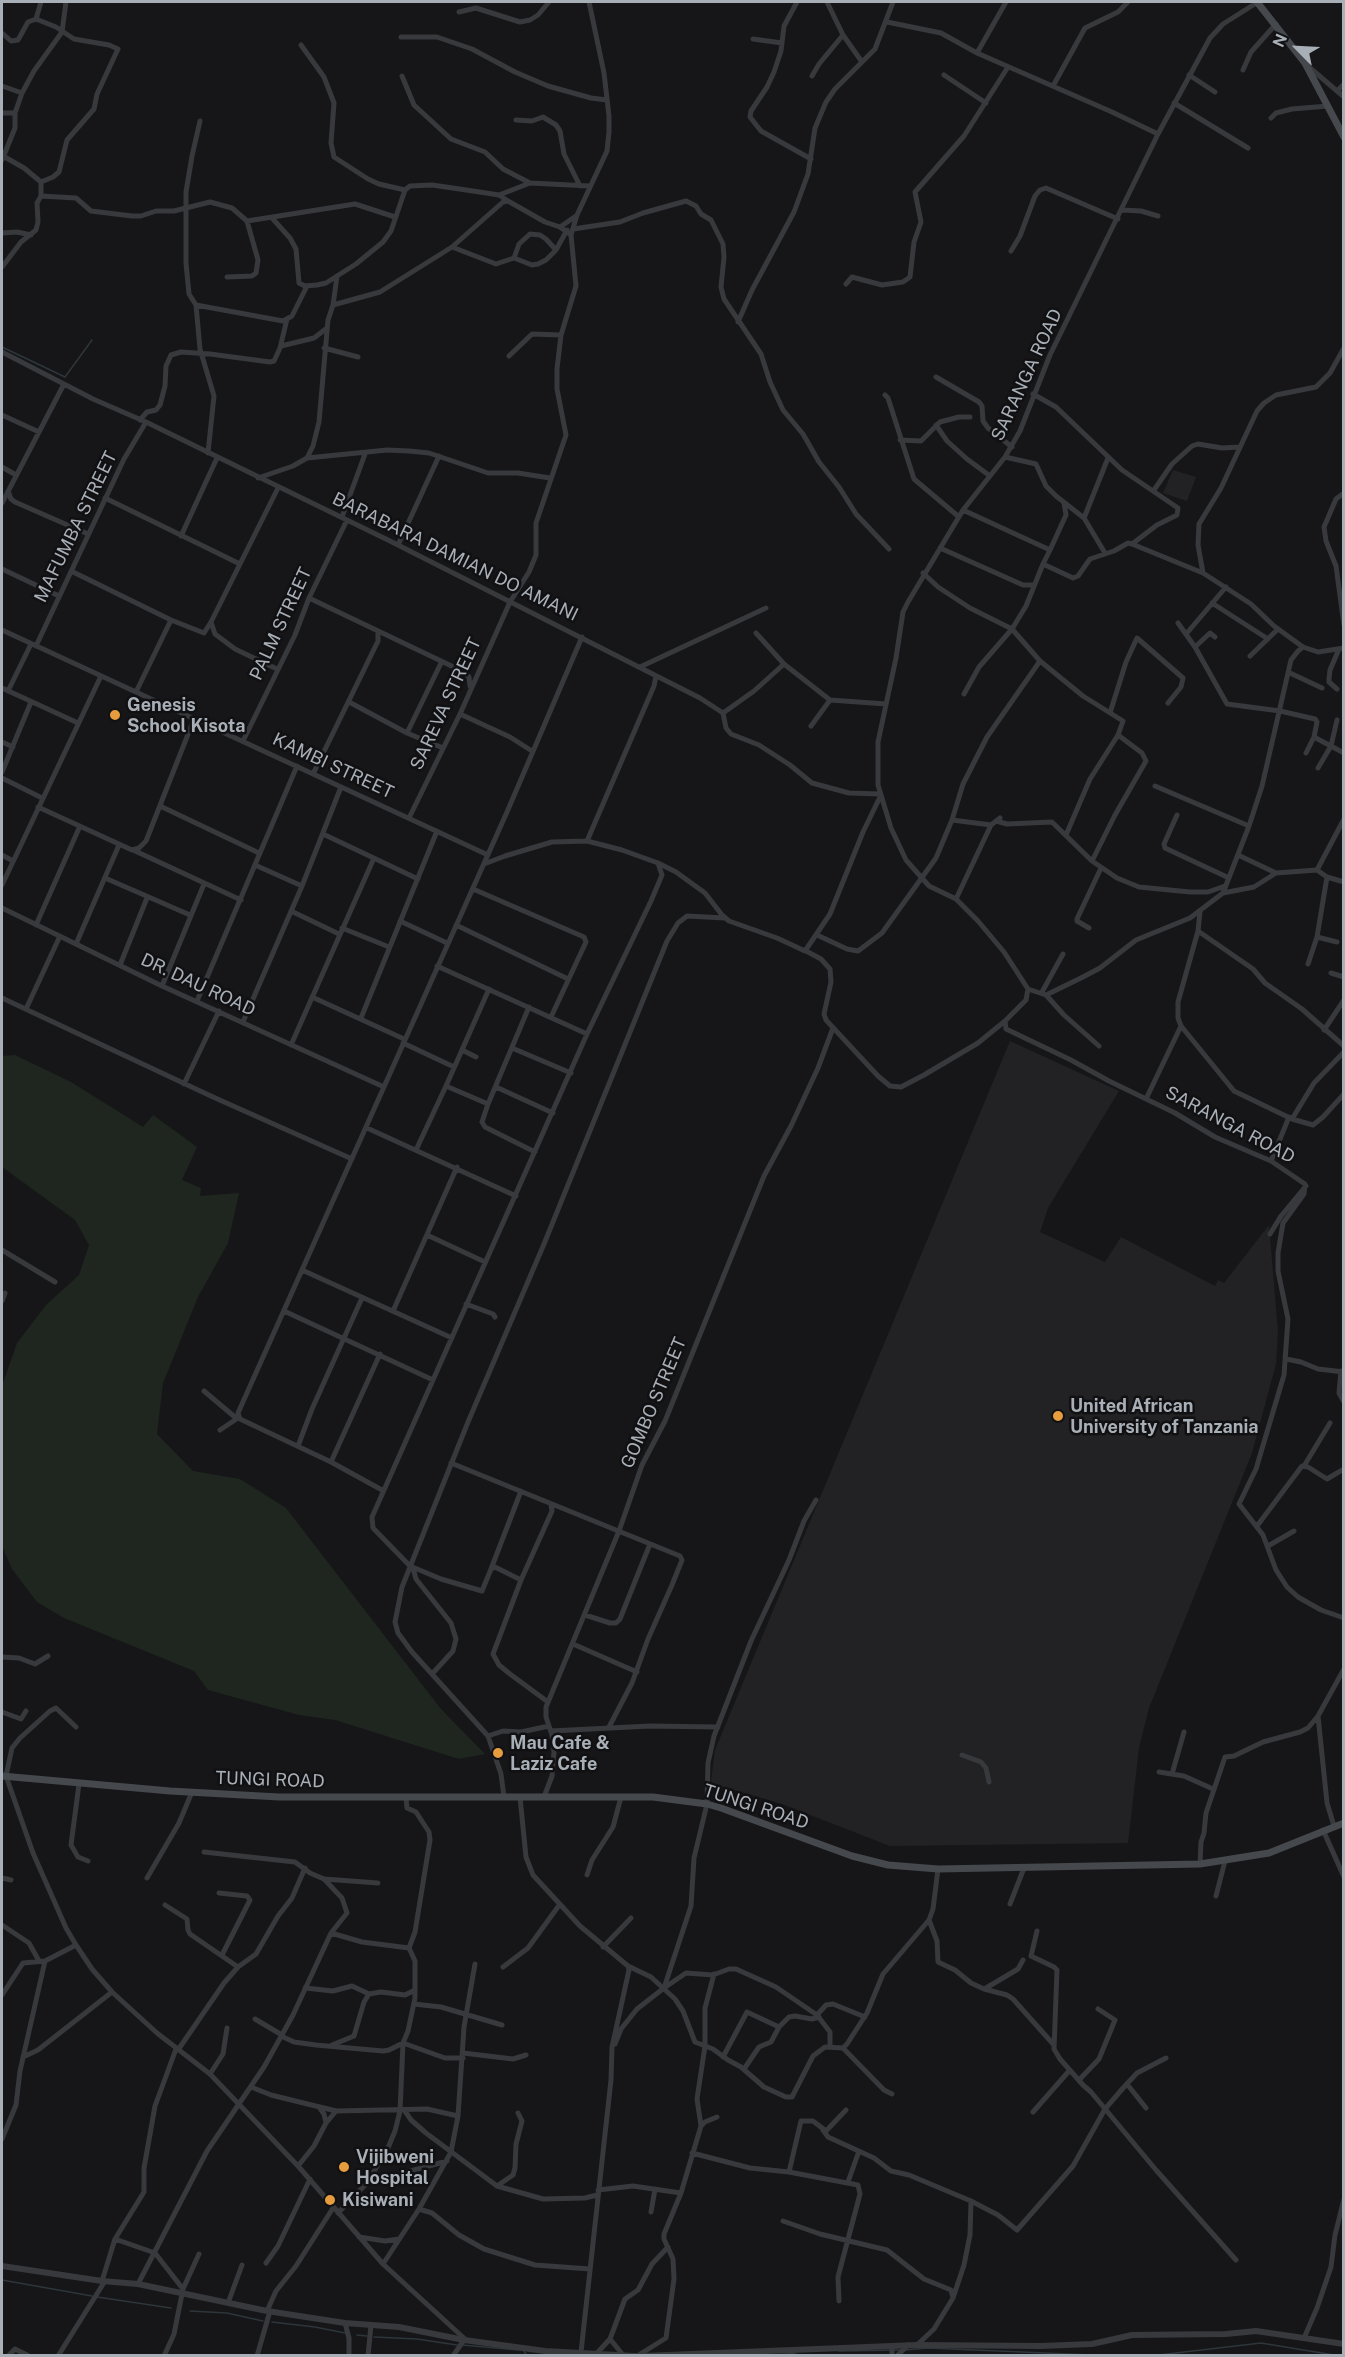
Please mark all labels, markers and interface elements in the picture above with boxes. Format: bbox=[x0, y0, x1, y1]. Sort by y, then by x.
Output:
north arrow bbox=[1267, 18, 1327, 78]
text: N bbox=[1269, 31, 1291, 50]
street label: SARANGA ROAD bbox=[987, 305, 1067, 445]
street label: MAFUMBA STREET bbox=[30, 448, 122, 606]
street label: BARABARA DAMIAN DO AMANI bbox=[329, 488, 581, 626]
street label: PALM STREET bbox=[245, 564, 317, 684]
street label: SAREVA STREET bbox=[406, 635, 486, 773]
place label: Genesis School Kisota bbox=[127, 694, 245, 736]
marker: Genesis School Kisota bbox=[108, 708, 122, 722]
street label: KAMBI STREET bbox=[269, 729, 397, 803]
street label: DR. DAU ROAD bbox=[137, 949, 259, 1021]
street label: SARANGA ROAD bbox=[1162, 1082, 1298, 1168]
street label: GOMBO STREET bbox=[617, 1334, 691, 1472]
place label: United African University of Tanzania bbox=[1070, 1395, 1258, 1438]
marker: United African University of Tanzania bbox=[1051, 1409, 1065, 1423]
place label: Mau Cafe & Laziz Cafe bbox=[510, 1732, 610, 1774]
marker: Mau Cafe & Laziz Cafe bbox=[491, 1746, 505, 1760]
street label: TUNGI ROAD bbox=[215, 1767, 325, 1793]
street label: TUNGI ROAD bbox=[701, 1780, 811, 1834]
place label: Vijibweni Hospital bbox=[356, 2146, 434, 2188]
marker: Vijibweni Hospital bbox=[337, 2160, 351, 2174]
place label: Kisiwani bbox=[342, 2189, 414, 2211]
marker: Kisiwani bbox=[323, 2193, 337, 2207]

